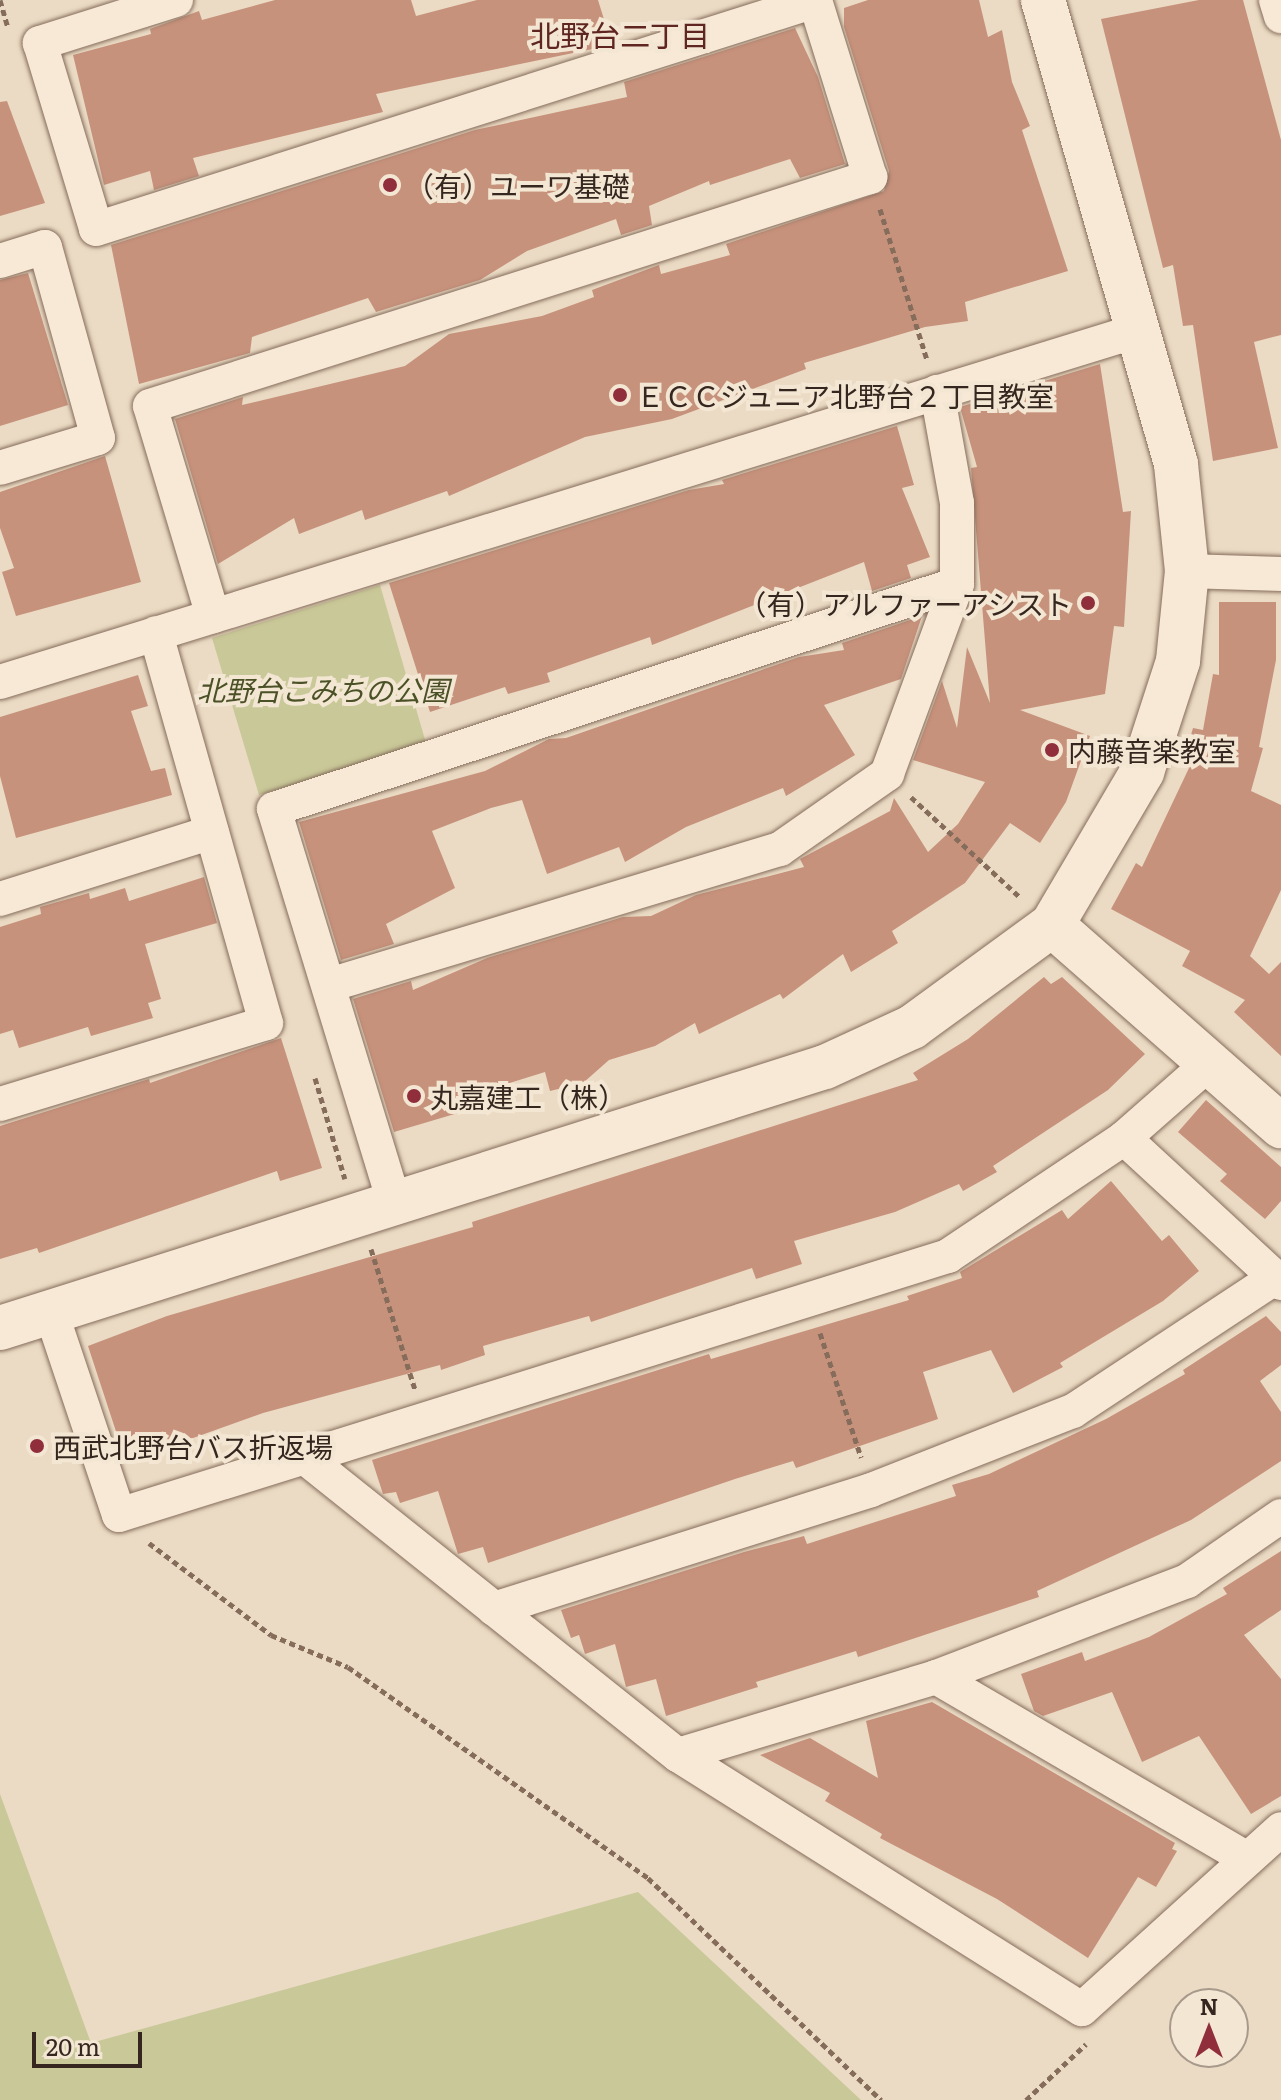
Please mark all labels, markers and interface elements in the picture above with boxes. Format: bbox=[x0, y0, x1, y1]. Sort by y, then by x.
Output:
district label: 北野台二丁目 bbox=[530, 16, 710, 52]
place label: （有）ユーワ基礎 bbox=[406, 168, 630, 202]
marker: （有）ユーワ基礎 bbox=[381, 176, 399, 194]
place label: ＥＣＣジュニア北野台２丁目教室 bbox=[636, 378, 1056, 412]
marker: ＥＣＣジュニア北野台２丁目教室 bbox=[611, 386, 629, 404]
place label: （有）アルファーアシスト bbox=[736, 586, 1072, 620]
marker: （有）アルファーアシスト bbox=[1079, 594, 1097, 612]
park label: 北野台こみちの公園 bbox=[197, 672, 449, 706]
place label: 内藤音楽教室 bbox=[1068, 733, 1236, 767]
marker: 内藤音楽教室 bbox=[1043, 741, 1061, 759]
place label: 丸嘉建工（株） bbox=[430, 1079, 626, 1113]
marker: 丸嘉建工（株） bbox=[405, 1087, 423, 1105]
place label: 西武北野台バス折返場 bbox=[53, 1429, 333, 1463]
marker: 西武北野台バス折返場 bbox=[28, 1437, 46, 1455]
north arrow bbox=[1169, 1988, 1249, 2068]
text: N bbox=[1200, 1989, 1218, 2022]
scale bar bbox=[36, 2016, 146, 2066]
text: 20 m bbox=[46, 2028, 100, 2063]

